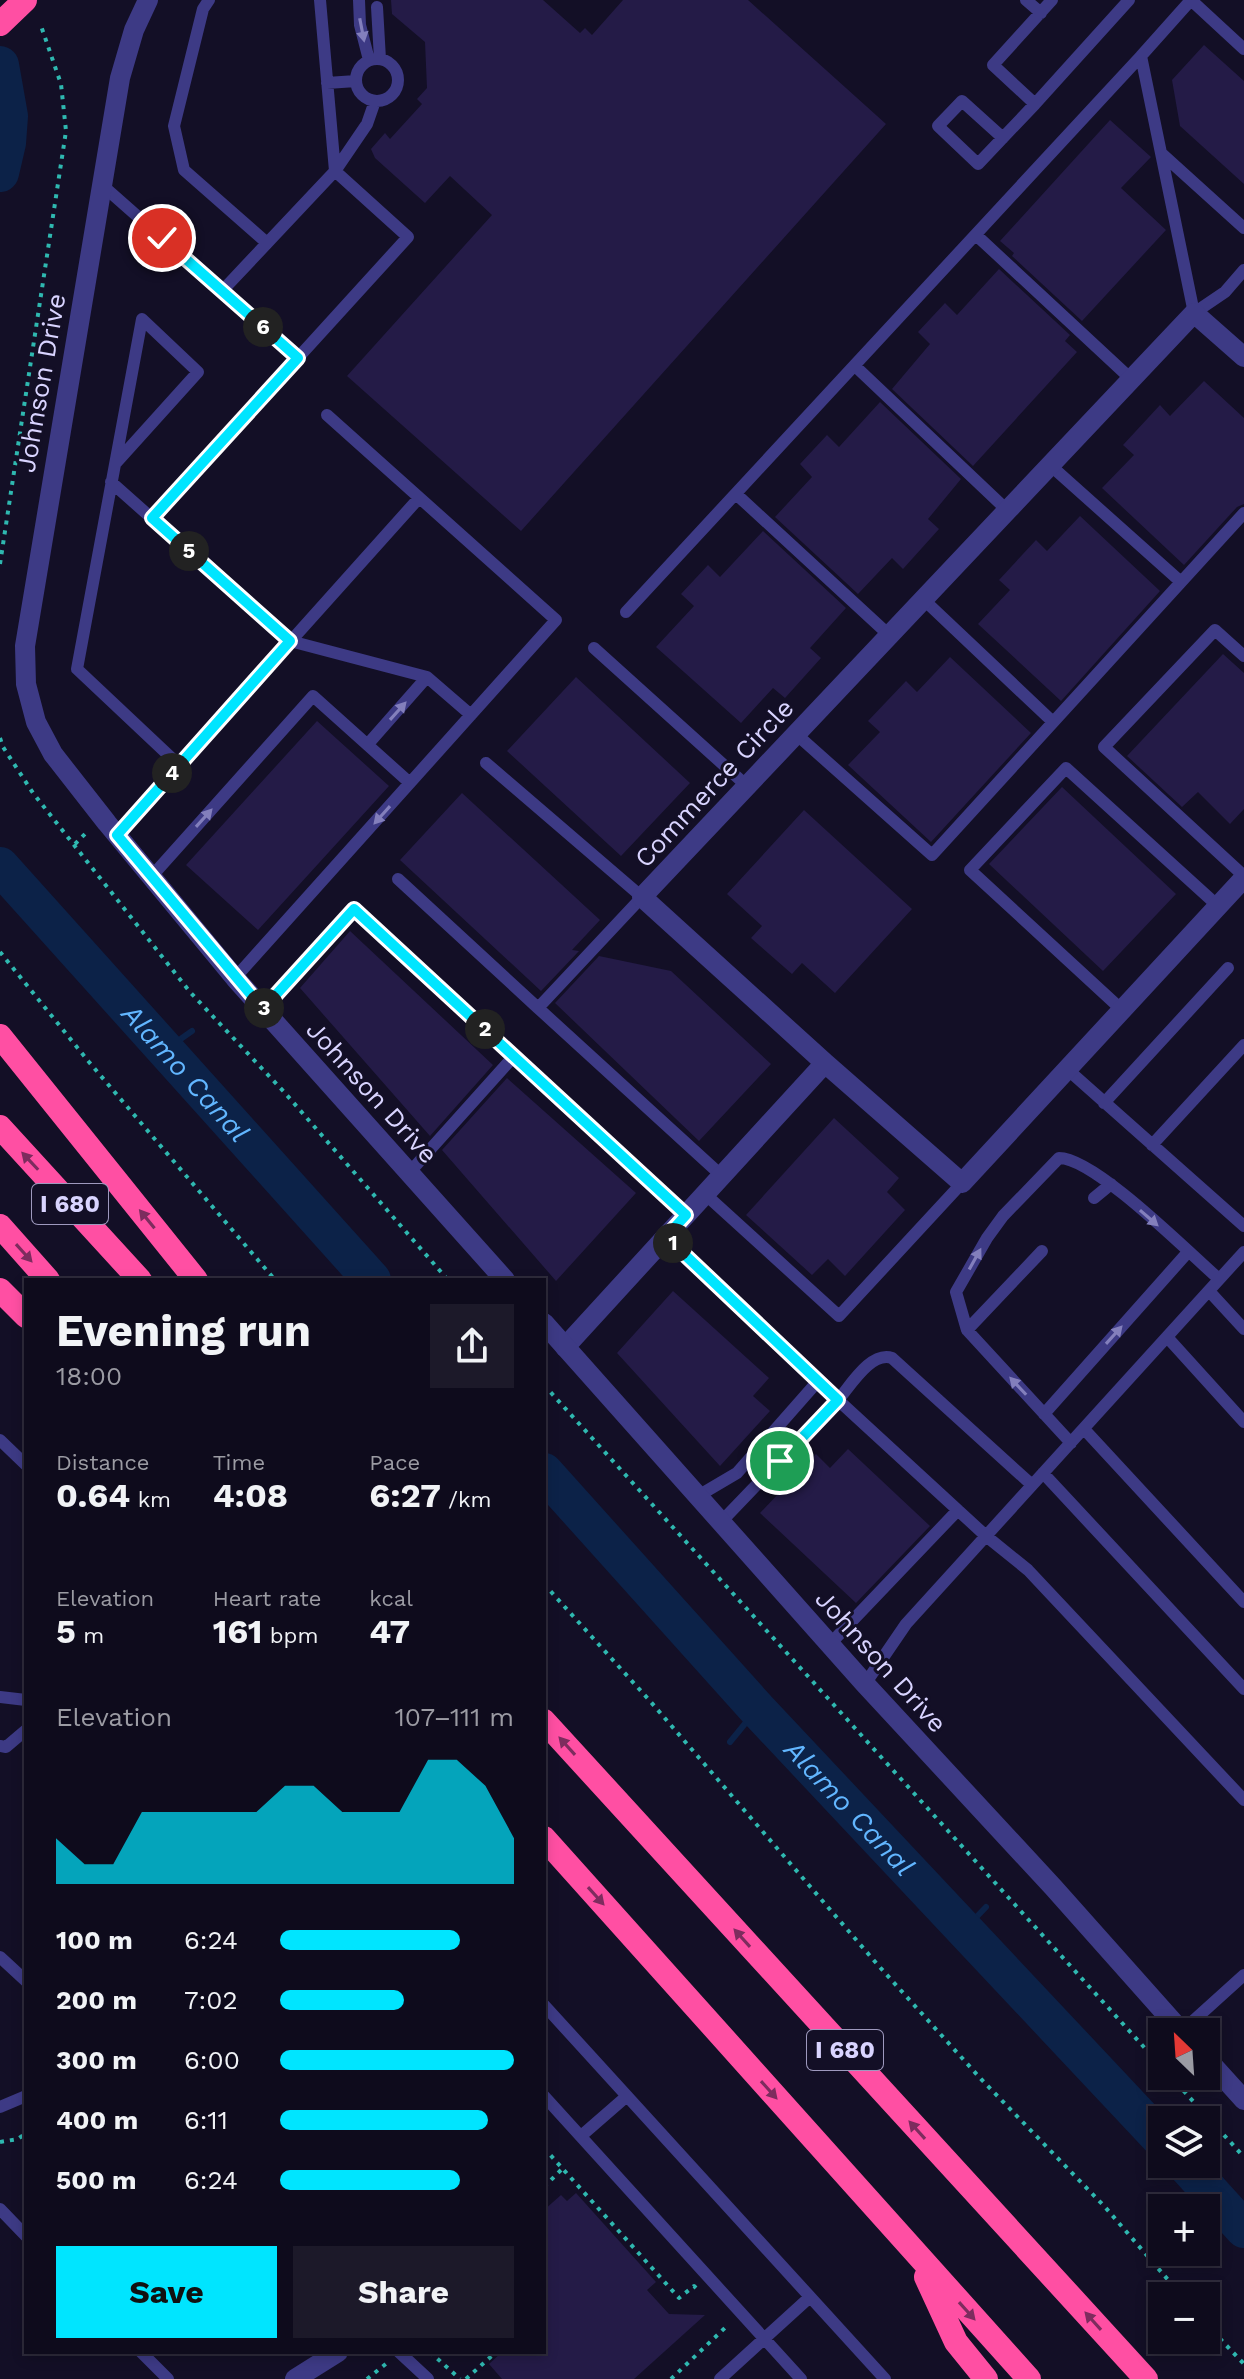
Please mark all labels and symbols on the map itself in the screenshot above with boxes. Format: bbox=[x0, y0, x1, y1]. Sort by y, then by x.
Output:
one-way arrow bbox=[357, 18, 369, 43]
pin bbox=[128, 204, 196, 272]
street label: Johnson Drive bbox=[10, 291, 72, 475]
pin: 6 bbox=[243, 307, 283, 347]
pin: 5 bbox=[169, 531, 209, 571]
street label: Commerce Circle bbox=[628, 693, 800, 873]
one-way arrow bbox=[388, 701, 406, 720]
pin: 4 bbox=[152, 753, 192, 793]
one-way arrow bbox=[373, 805, 391, 824]
one-way arrow bbox=[194, 809, 212, 828]
pin: 3 bbox=[244, 988, 284, 1028]
water label: Alamo Canal bbox=[115, 996, 256, 1149]
pin: 2 bbox=[465, 1009, 505, 1049]
street label: Johnson Drive bbox=[300, 1015, 444, 1169]
one-way arrow bbox=[22, 1151, 40, 1170]
road number: I 680 bbox=[32, 1184, 108, 1224]
one-way arrow bbox=[140, 1209, 156, 1229]
one-way arrow bbox=[1139, 1209, 1159, 1226]
pin: 1 bbox=[653, 1223, 693, 1263]
one-way arrow bbox=[15, 1243, 33, 1263]
one-way arrow bbox=[968, 1248, 982, 1270]
one-way arrow bbox=[1105, 1325, 1123, 1344]
one-way arrow bbox=[1009, 1376, 1027, 1395]
pin bbox=[746, 1427, 814, 1495]
street label: Johnson Drive bbox=[809, 1584, 953, 1738]
water label: Alamo Canal bbox=[777, 1732, 921, 1882]
one-way arrow bbox=[558, 1736, 576, 1755]
one-way arrow bbox=[587, 1886, 604, 1906]
one-way arrow bbox=[734, 1928, 751, 1948]
north arrow bbox=[1148, 2018, 1220, 2090]
road number: I 680 bbox=[807, 2030, 883, 2070]
one-way arrow bbox=[760, 2080, 777, 2100]
one-way arrow bbox=[909, 2120, 927, 2139]
one-way arrow bbox=[958, 2301, 976, 2320]
one-way arrow bbox=[1084, 2312, 1102, 2331]

